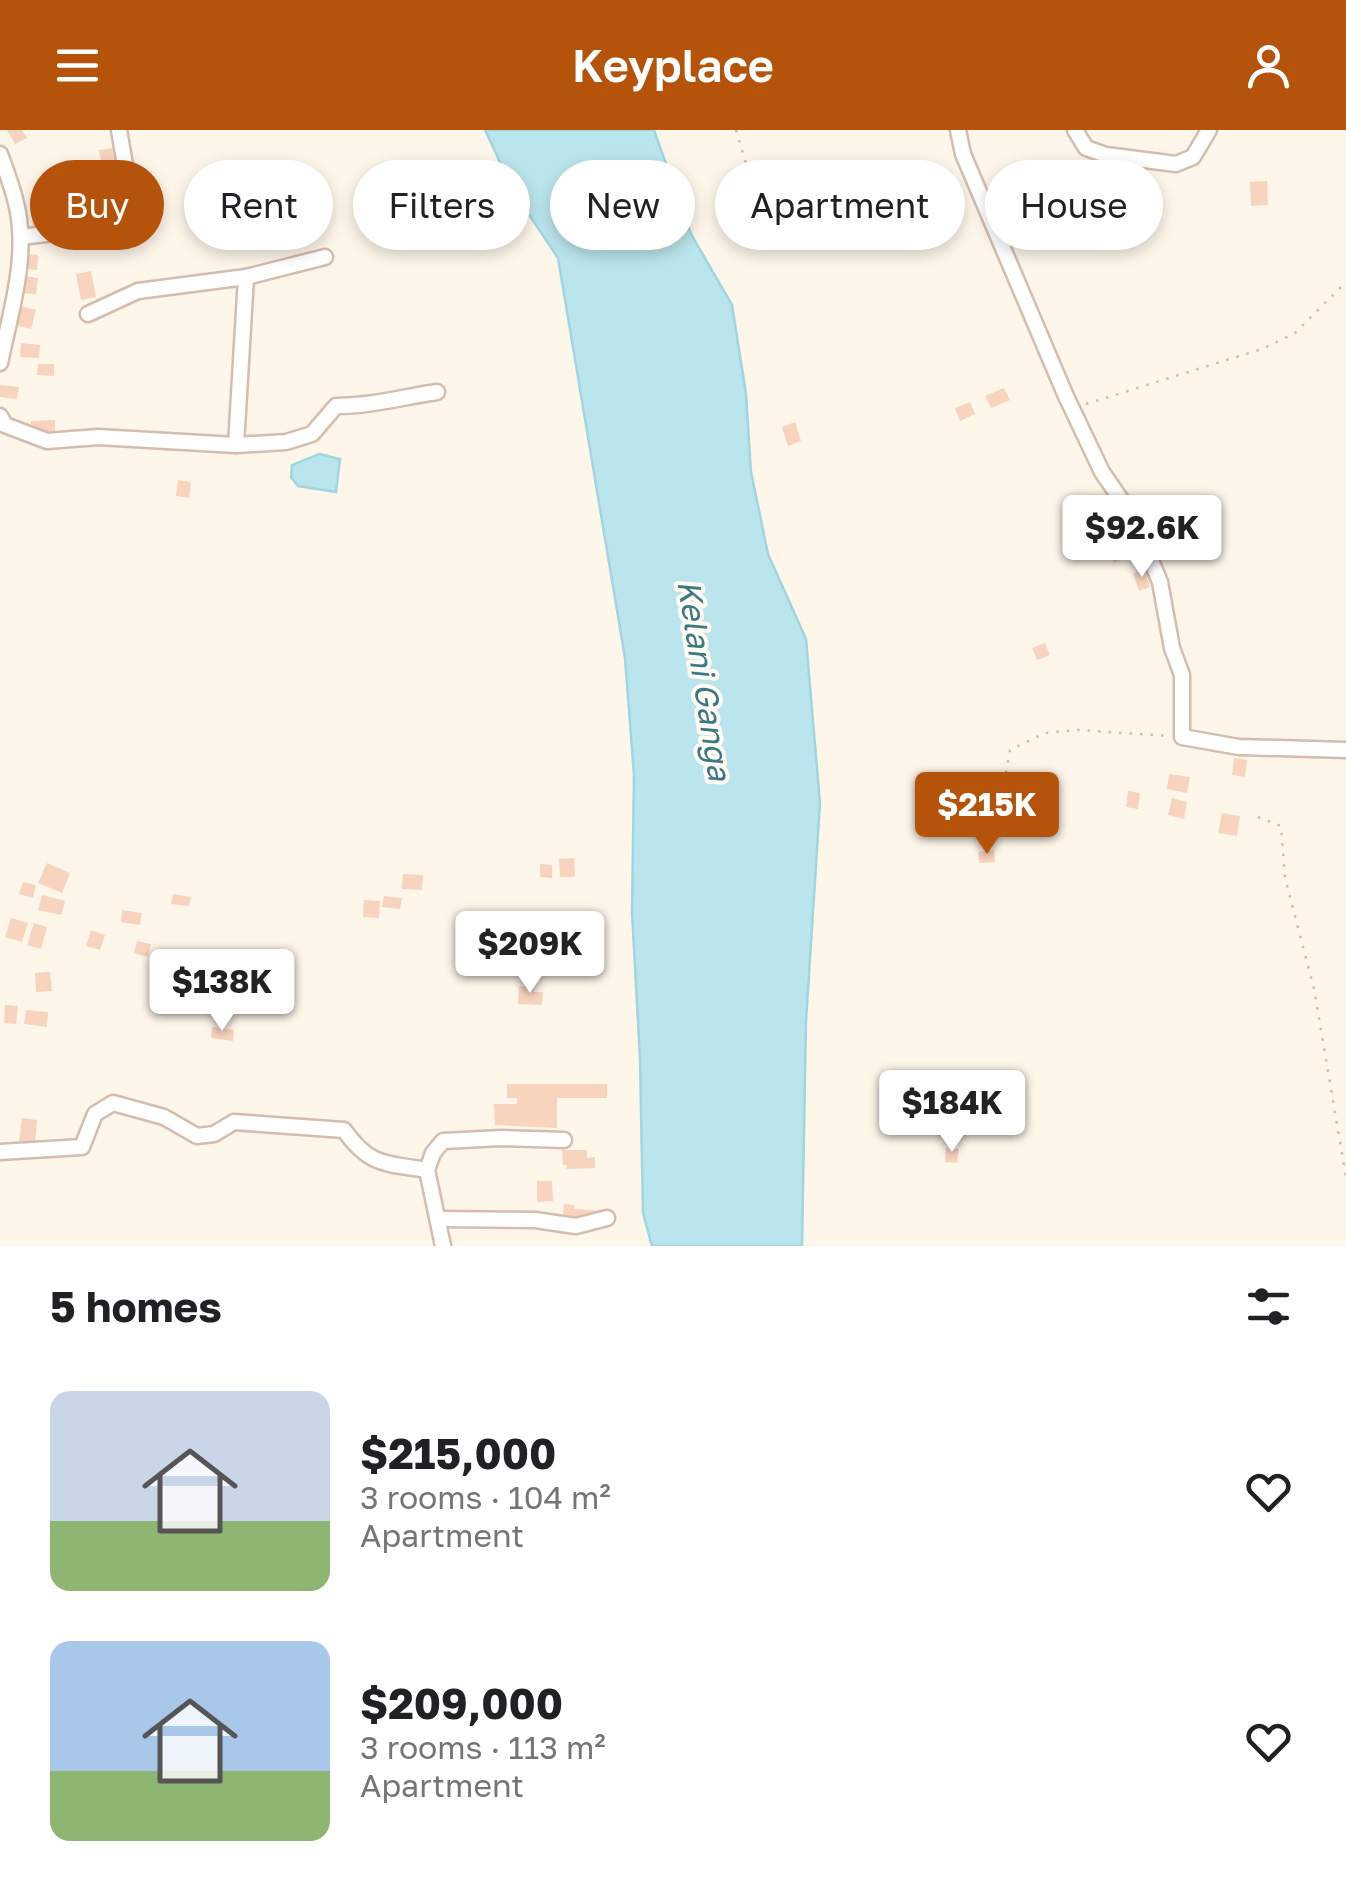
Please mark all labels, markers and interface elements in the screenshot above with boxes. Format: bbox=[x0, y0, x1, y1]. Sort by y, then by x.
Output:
icon: menu bbox=[50, 38, 105, 93]
text: Keyplace bbox=[572, 38, 774, 92]
icon: person bbox=[1241, 38, 1296, 93]
chip: Buy bbox=[30, 160, 164, 250]
chip: Rent bbox=[184, 160, 333, 250]
chip: Filters bbox=[353, 160, 530, 250]
chip: New bbox=[550, 160, 695, 250]
chip: Apartment bbox=[715, 160, 965, 250]
chip: House bbox=[985, 160, 1163, 250]
pin: $92.6K bbox=[1061, 495, 1223, 580]
text: $92.6K bbox=[1084, 508, 1200, 546]
water label: Kelani Ganga bbox=[670, 577, 740, 785]
pin: $215K bbox=[917, 772, 1057, 857]
text: $215K bbox=[937, 785, 1037, 823]
pin: $209K bbox=[460, 911, 600, 996]
text: $209K bbox=[477, 924, 583, 962]
pin: $138K bbox=[152, 949, 292, 1034]
text: $138K bbox=[171, 962, 273, 1000]
pin: $184K bbox=[882, 1070, 1022, 1155]
text: $184K bbox=[901, 1083, 1003, 1121]
icon: filters bbox=[1241, 1279, 1296, 1334]
text: 5 homes bbox=[50, 1281, 222, 1331]
text: $215,000 bbox=[360, 1428, 556, 1478]
icon: home bbox=[130, 1431, 250, 1551]
icon: heart bbox=[1241, 1464, 1296, 1519]
text: 3 rooms · 104 m² bbox=[360, 1478, 611, 1516]
text: Apartment bbox=[360, 1516, 524, 1554]
text: $209,000 bbox=[360, 1678, 563, 1728]
icon: home bbox=[130, 1681, 250, 1801]
icon: heart bbox=[1241, 1714, 1296, 1769]
text: 3 rooms · 113 m² bbox=[360, 1728, 606, 1766]
text: Apartment bbox=[360, 1766, 524, 1804]

